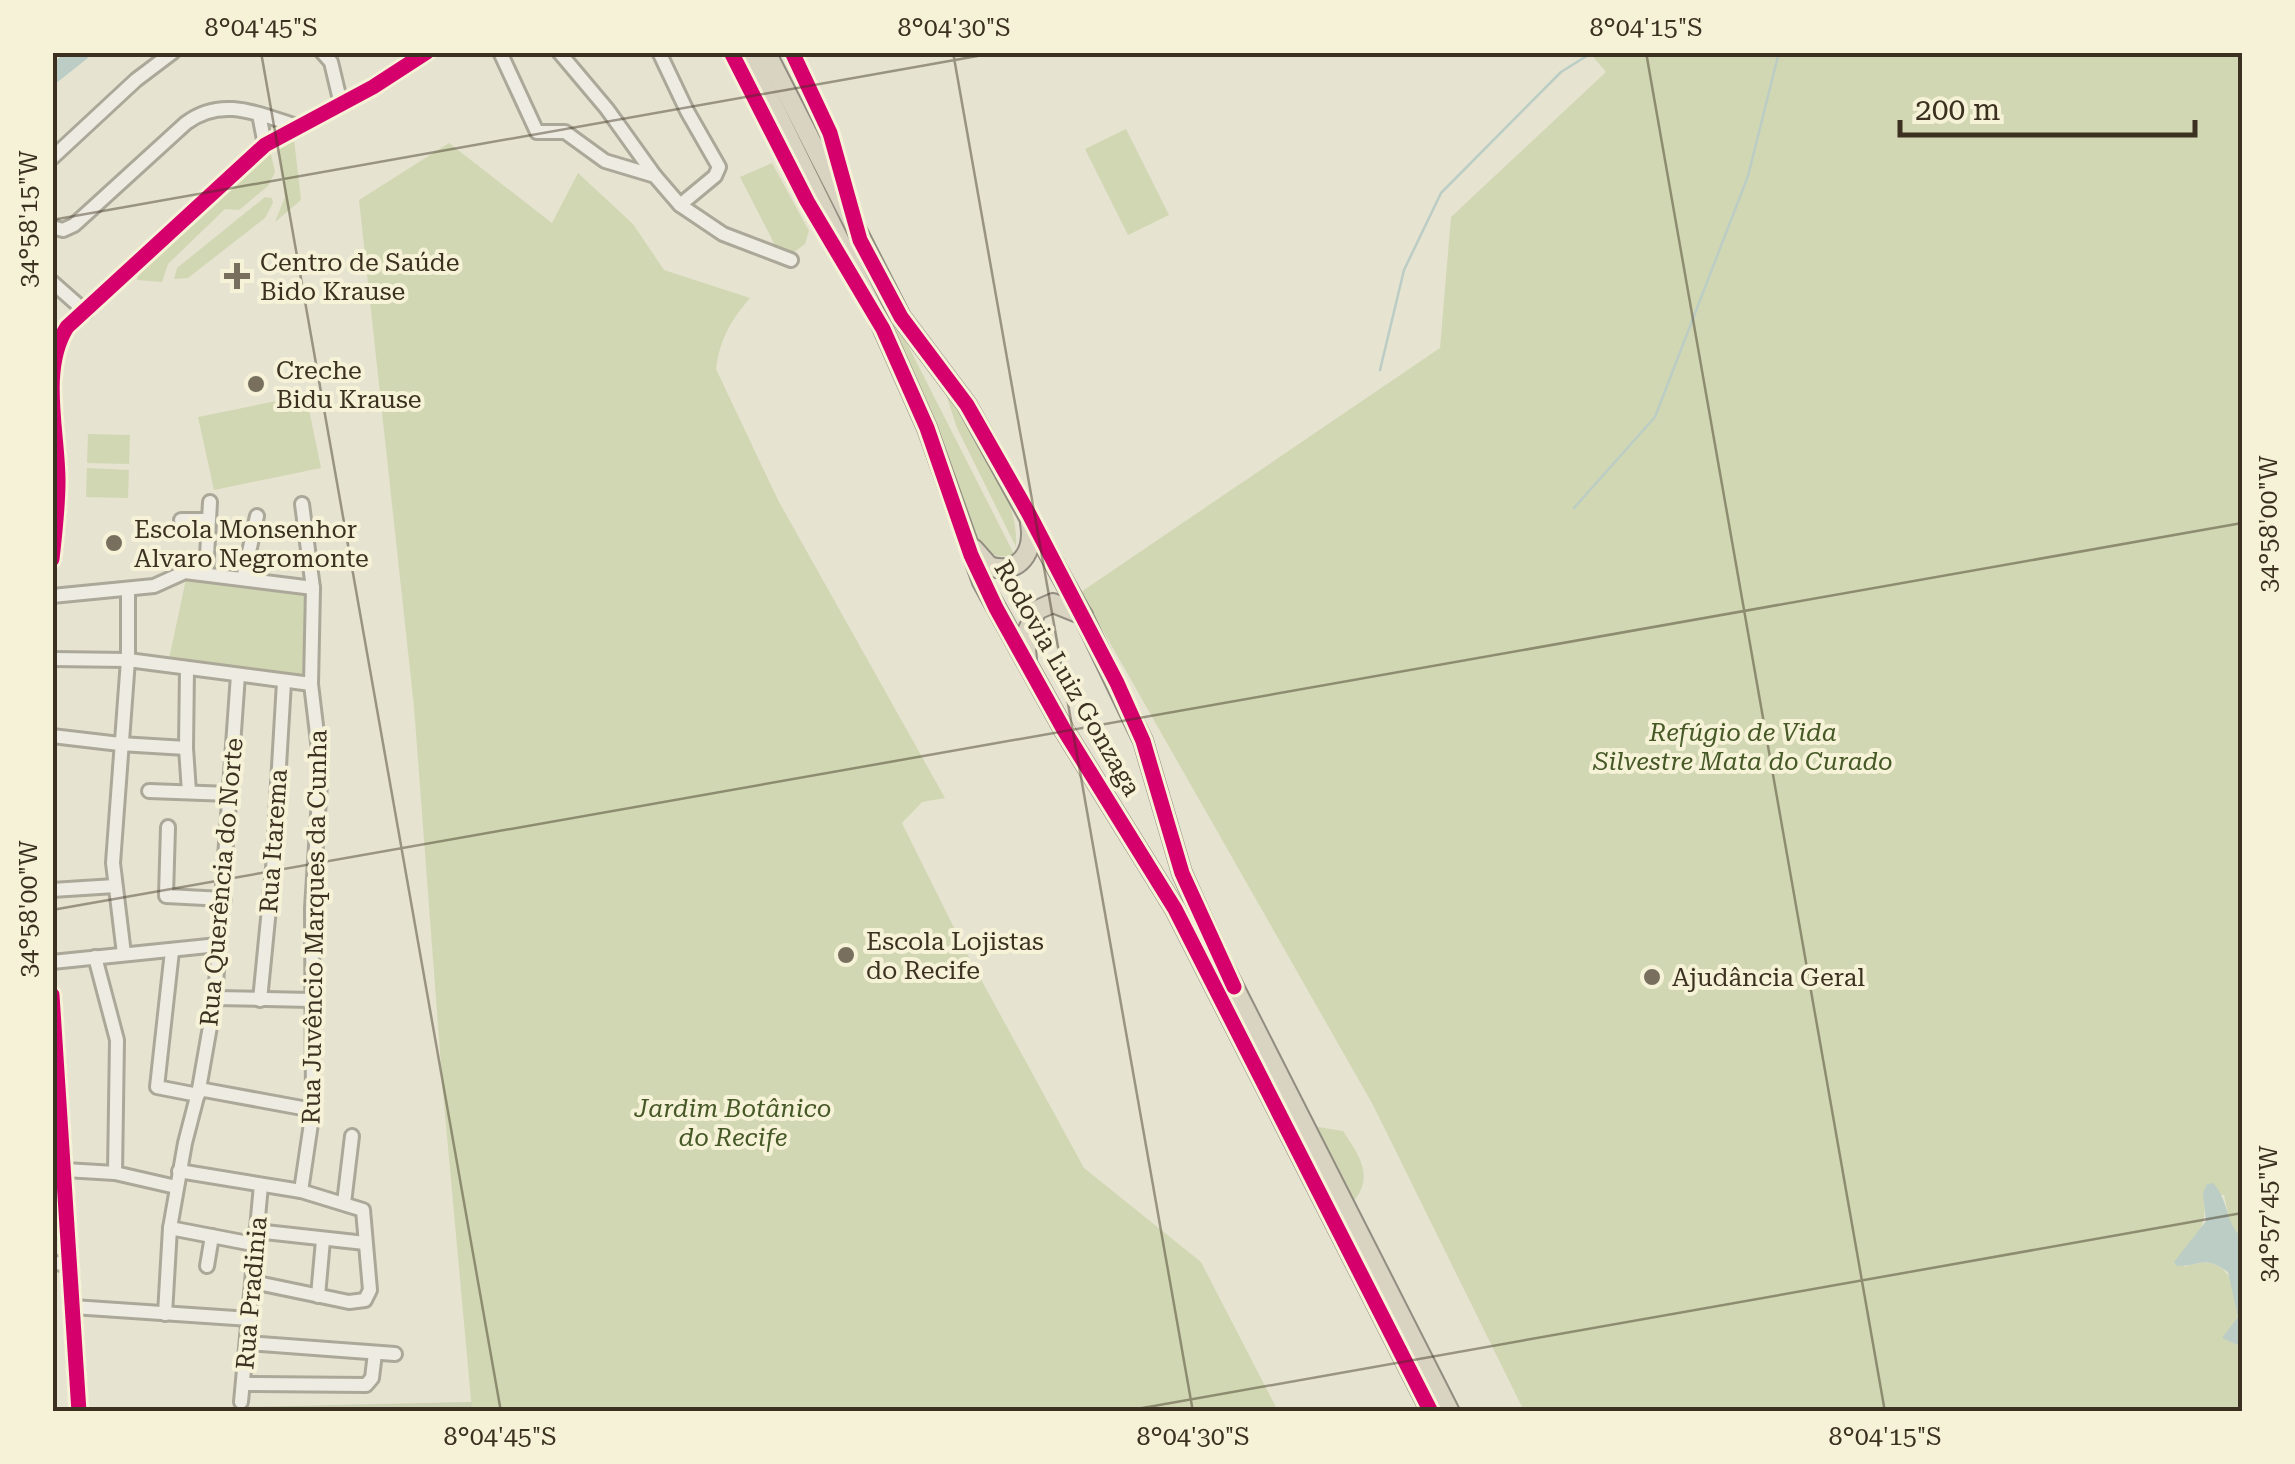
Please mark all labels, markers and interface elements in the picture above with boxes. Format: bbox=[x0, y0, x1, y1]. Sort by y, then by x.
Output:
text: 8°04'45"S bbox=[204, 13, 318, 42]
text: 8°04'30"S bbox=[897, 13, 1011, 42]
text: 8°04'15"S bbox=[1589, 13, 1703, 42]
scale bar bbox=[1900, 75, 2195, 137]
text: 200 m bbox=[1915, 92, 2000, 127]
text: 34°58'15"W bbox=[14, 150, 43, 288]
place label: Centro de Saúde Bido Krause bbox=[260, 248, 459, 306]
marker: Centro de Saúde Bido Krause bbox=[224, 263, 250, 289]
place label: Creche Bidu Krause bbox=[276, 356, 421, 414]
marker: Creche Bidu Krause bbox=[245, 373, 267, 395]
text: 34°58'00"W bbox=[2254, 455, 2283, 593]
place label: Escola Monsenhor Alvaro Negromonte bbox=[134, 515, 369, 573]
marker: Escola Monsenhor Alvaro Negromonte bbox=[103, 532, 125, 554]
street label: Rodovia Luiz Gonzaga bbox=[988, 555, 1147, 801]
park label: Refúgio de Vida Silvestre Mata do Curado bbox=[1592, 718, 1893, 776]
street label: Rua Juvêncio Marques da Cunha bbox=[297, 729, 332, 1125]
street label: Rua Querência do Norte bbox=[194, 737, 249, 1027]
street label: Rua Itarema bbox=[254, 767, 293, 914]
text: 34°58'00"W bbox=[14, 840, 43, 978]
place label: Escola Lojistas do Recife bbox=[866, 927, 1044, 985]
marker: Escola Lojistas do Recife bbox=[835, 944, 857, 966]
place label: Ajudância Geral bbox=[1672, 963, 1865, 992]
marker: Ajudância Geral bbox=[1641, 966, 1663, 988]
park label: Jardim Botânico do Recife bbox=[634, 1094, 831, 1152]
text: 34°57'45"W bbox=[2254, 1145, 2283, 1283]
street label: Rua Pradinia bbox=[230, 1215, 273, 1371]
text: 8°04'45"S bbox=[443, 1422, 557, 1451]
text: 8°04'30"S bbox=[1136, 1422, 1250, 1451]
text: 8°04'15"S bbox=[1828, 1422, 1942, 1451]

